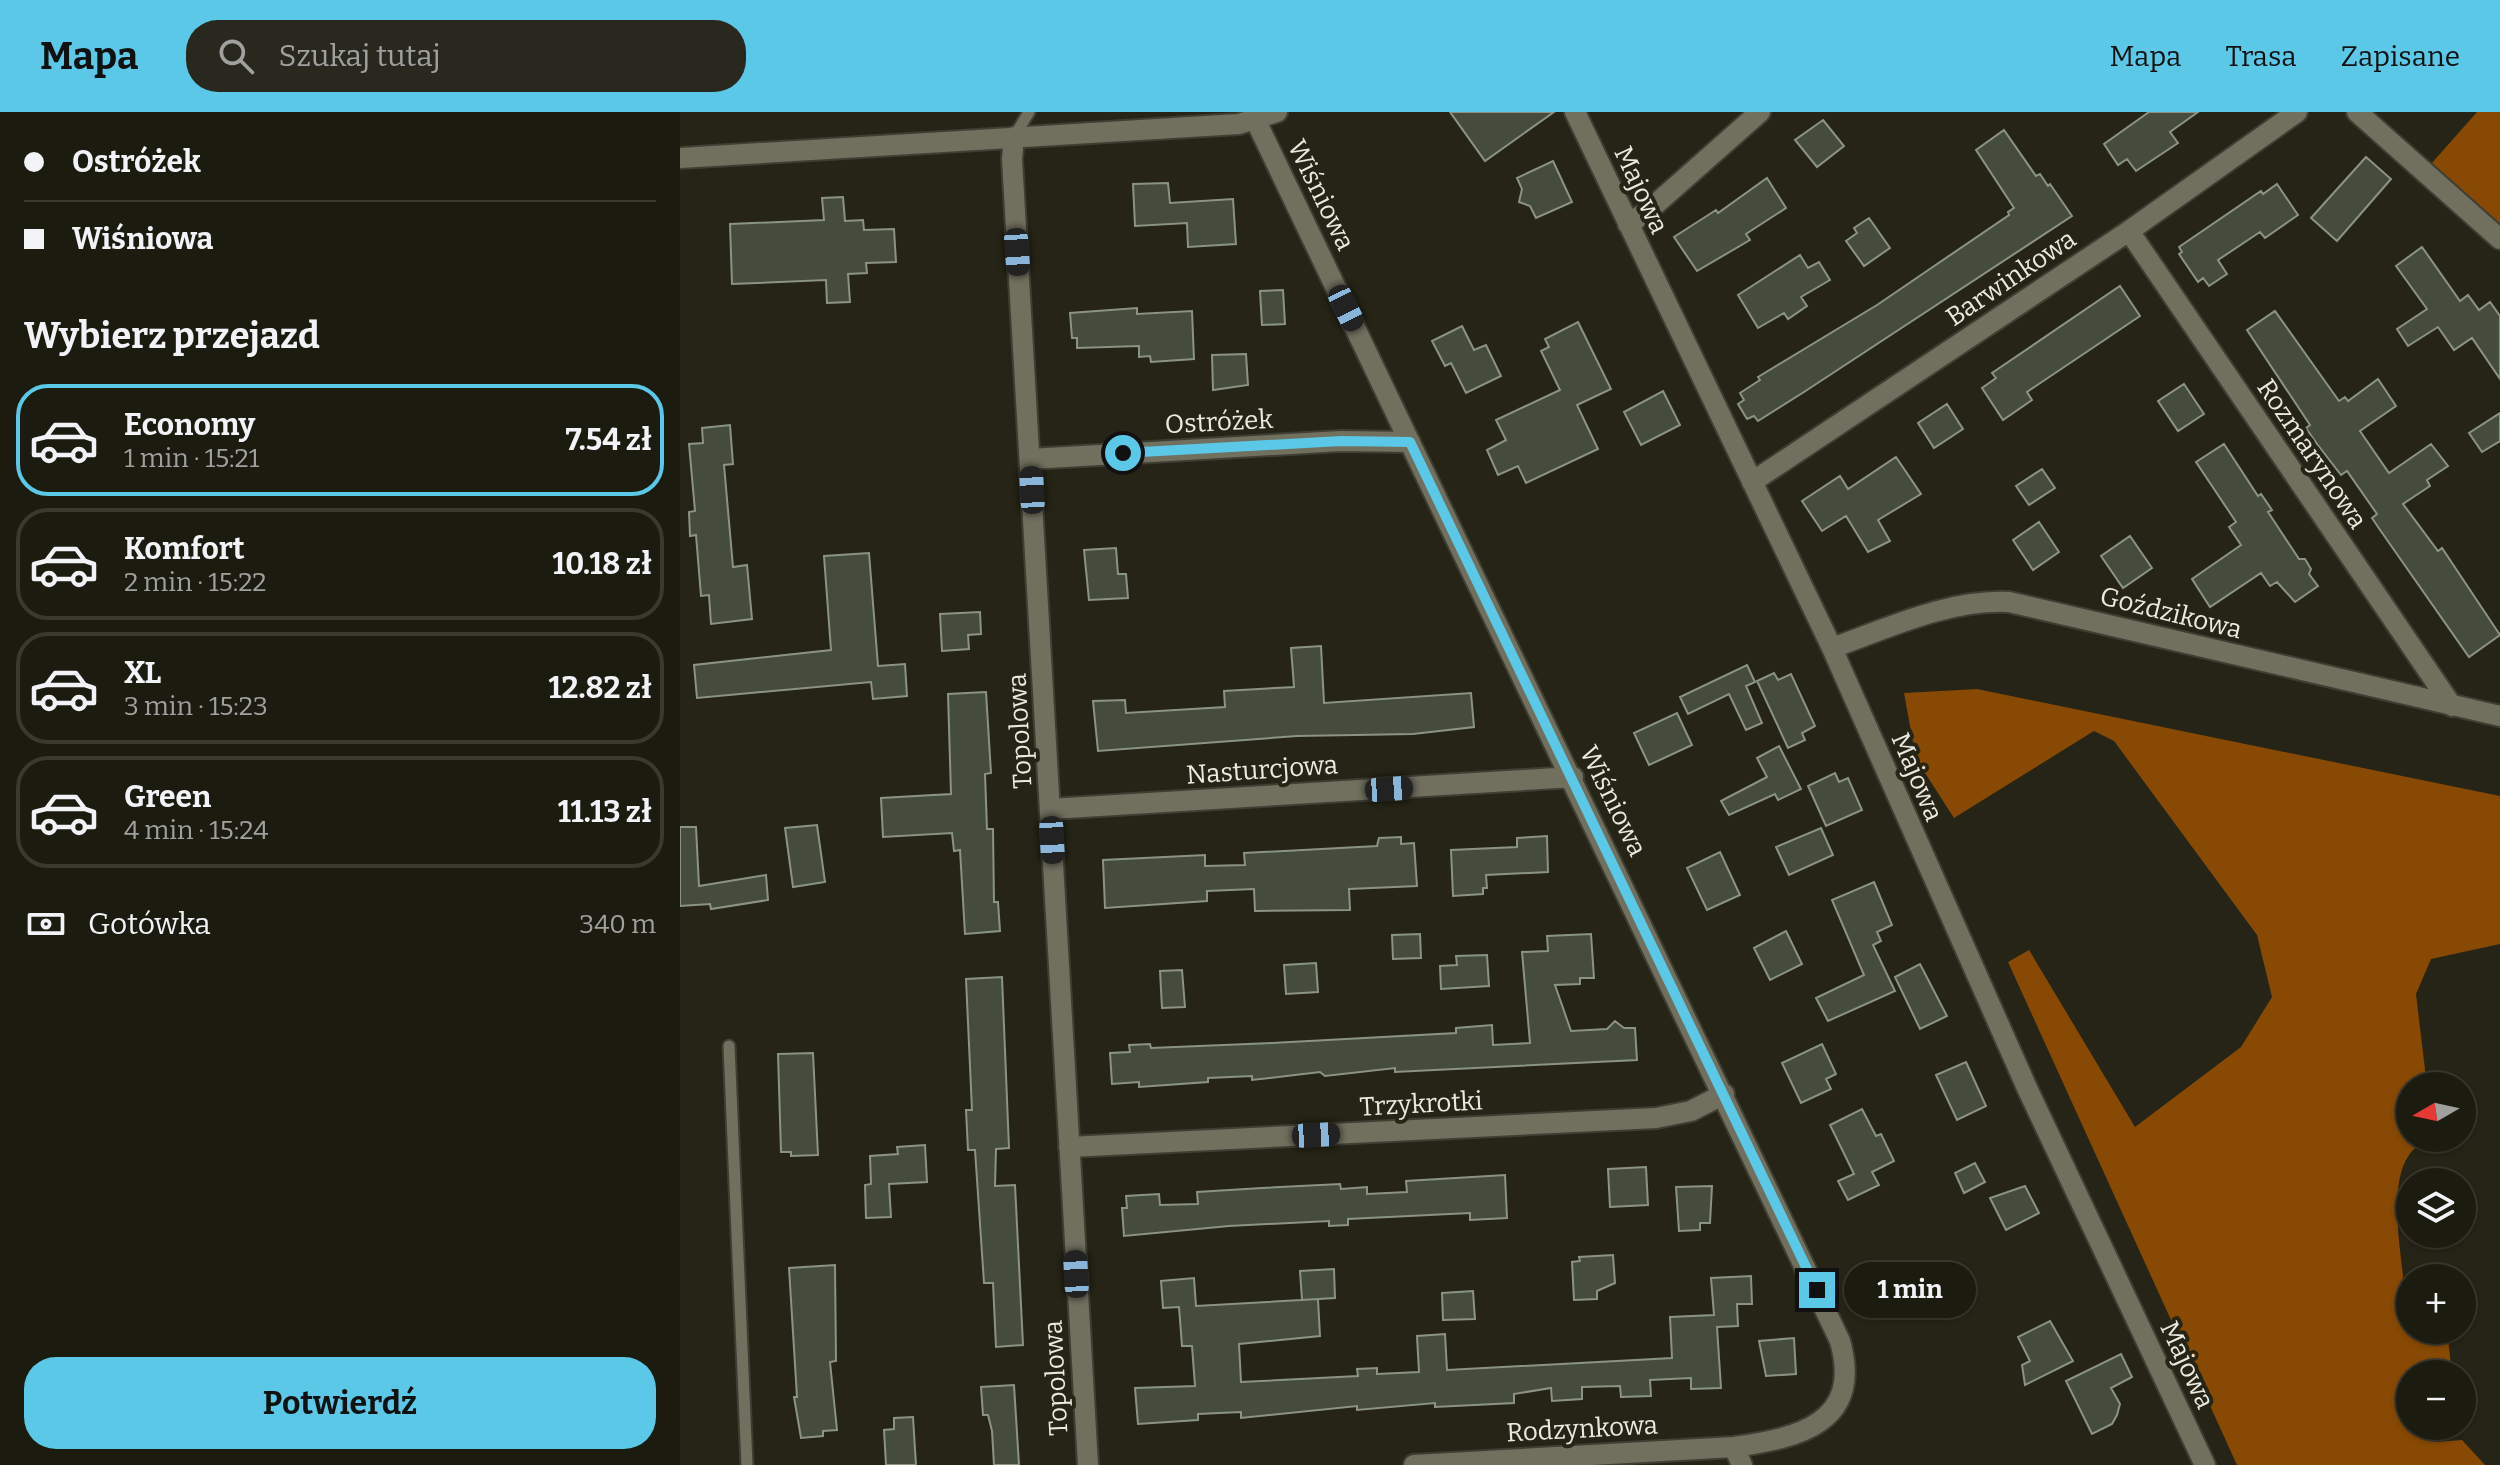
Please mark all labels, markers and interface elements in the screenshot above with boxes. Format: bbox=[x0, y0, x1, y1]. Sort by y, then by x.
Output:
search box bbox=[186, 20, 746, 92]
text: Mapa bbox=[40, 33, 138, 79]
icon: search bbox=[214, 34, 258, 78]
text: Szukaj tutaj bbox=[278, 38, 441, 74]
text: Mapa bbox=[2110, 40, 2181, 73]
text: Trasa bbox=[2225, 40, 2297, 73]
text: Zapisane bbox=[2341, 40, 2460, 73]
street label: Wiśniowa bbox=[1281, 135, 1361, 255]
street label: Majowa bbox=[1607, 141, 1675, 239]
text: Ostróżek bbox=[72, 144, 201, 180]
text: Wiśniowa bbox=[72, 221, 213, 257]
street label: Barwinkowa bbox=[1940, 223, 2082, 333]
car bbox=[1003, 227, 1031, 277]
car bbox=[1325, 281, 1367, 335]
text: Wybierz przejazd bbox=[24, 314, 320, 358]
street label: Rozmarynowa bbox=[2251, 373, 2373, 535]
icon: car bbox=[28, 404, 100, 476]
street label: Ostróżek bbox=[1164, 404, 1274, 440]
text: Economy bbox=[124, 407, 255, 443]
text: 7.54 zł bbox=[566, 422, 652, 458]
route start bbox=[1105, 435, 1141, 471]
text: 1 min · 15:21 bbox=[124, 443, 259, 474]
car bbox=[1019, 465, 1045, 515]
icon: car bbox=[28, 528, 100, 600]
text: Komfort bbox=[124, 531, 245, 567]
text: 10.18 zł bbox=[552, 546, 652, 582]
text: 2 min · 15:22 bbox=[124, 567, 266, 598]
street label: Goździkowa bbox=[2097, 580, 2245, 646]
icon: car bbox=[28, 652, 100, 724]
text: XL bbox=[124, 655, 161, 691]
text: 12.82 zł bbox=[549, 670, 652, 706]
street label: Topolowa bbox=[1001, 672, 1039, 790]
text: 3 min · 15:23 bbox=[124, 691, 268, 722]
street label: Majowa bbox=[1885, 728, 1949, 826]
street label: Wiśniowa bbox=[1573, 741, 1653, 861]
street label: Nasturcjowa bbox=[1185, 749, 1339, 791]
car bbox=[1364, 775, 1414, 803]
icon: car bbox=[28, 776, 100, 848]
text: Green bbox=[124, 779, 211, 815]
text: 11.13 zł bbox=[558, 794, 652, 830]
text: 4 min · 15:24 bbox=[124, 815, 269, 846]
car bbox=[1039, 815, 1065, 865]
icon: cash bbox=[24, 902, 68, 946]
text: Gotówka bbox=[88, 906, 211, 942]
text: 340 m bbox=[579, 909, 656, 940]
north arrow bbox=[2396, 1072, 2476, 1152]
map controls bbox=[2396, 1072, 2476, 1440]
street label: Trzykrotki bbox=[1359, 1085, 1484, 1123]
car bbox=[1291, 1122, 1341, 1148]
button: layers bbox=[2396, 1168, 2476, 1248]
car bbox=[1063, 1249, 1089, 1299]
callout: 1 min bbox=[1845, 1262, 1977, 1318]
button: + bbox=[2396, 1264, 2476, 1344]
route end bbox=[1799, 1272, 1835, 1308]
text: 1 min bbox=[1877, 1274, 1943, 1305]
street label: Majowa bbox=[2153, 1316, 2221, 1414]
street label: Topolowa bbox=[1037, 1319, 1075, 1437]
button: Potwierdź bbox=[24, 1357, 656, 1449]
button: − bbox=[2396, 1360, 2476, 1440]
street label: Rodzynkowa bbox=[1505, 1410, 1659, 1448]

